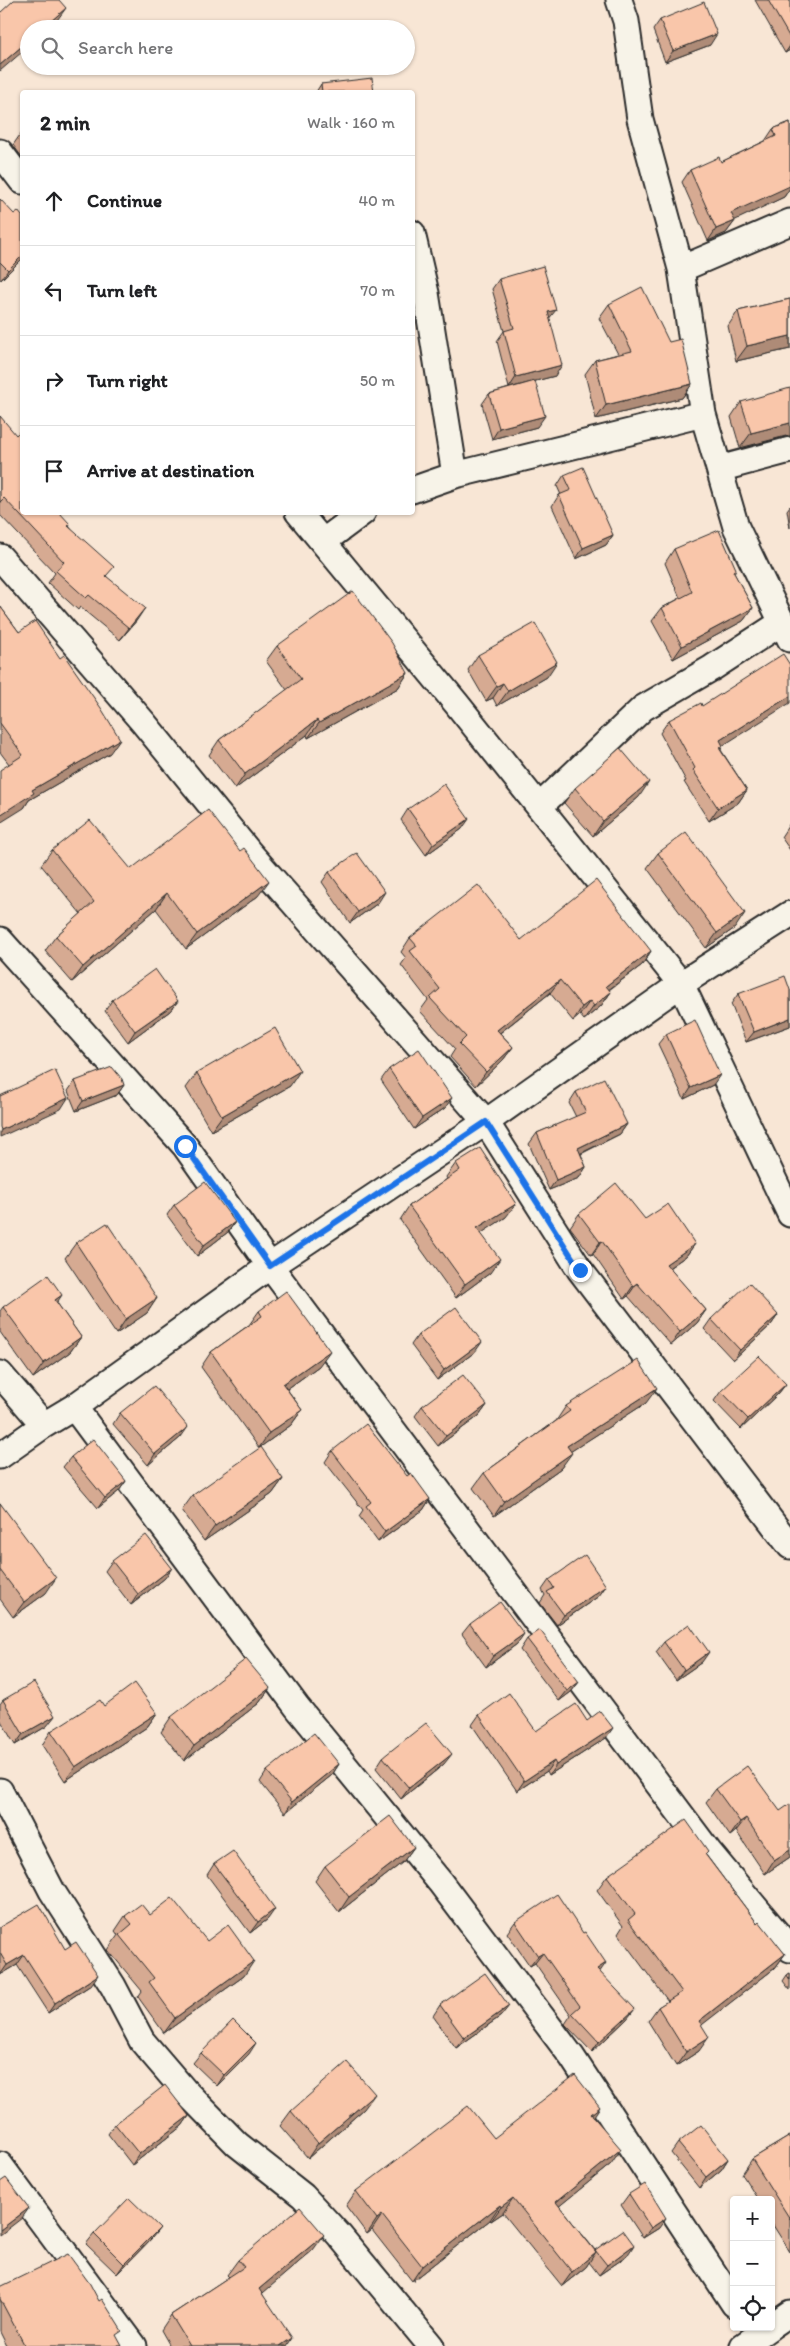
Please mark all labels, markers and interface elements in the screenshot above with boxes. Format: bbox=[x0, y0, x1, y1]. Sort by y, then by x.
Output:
search box bbox=[20, 20, 415, 75]
icon: search bbox=[38, 34, 66, 62]
text: Search here bbox=[78, 36, 173, 59]
text: 2 min bbox=[40, 110, 90, 135]
text: Walk · 160 m bbox=[307, 113, 395, 132]
icon: ahead bbox=[40, 187, 68, 215]
text: Continue bbox=[87, 189, 162, 212]
text: 40 m bbox=[358, 191, 395, 210]
icon: left bbox=[40, 277, 68, 305]
text: Turn left bbox=[87, 279, 157, 302]
text: 70 m bbox=[360, 281, 395, 300]
icon: right bbox=[40, 367, 68, 395]
text: Turn right bbox=[87, 369, 168, 392]
text: 50 m bbox=[360, 371, 395, 390]
icon: arrive bbox=[40, 457, 68, 485]
text: Arrive at destination bbox=[87, 459, 254, 482]
route start bbox=[174, 1135, 197, 1158]
route end bbox=[569, 1259, 592, 1282]
map controls bbox=[730, 2196, 775, 2331]
button: + bbox=[730, 2196, 775, 2241]
button: − bbox=[730, 2241, 775, 2286]
button: locate bbox=[730, 2286, 775, 2331]

